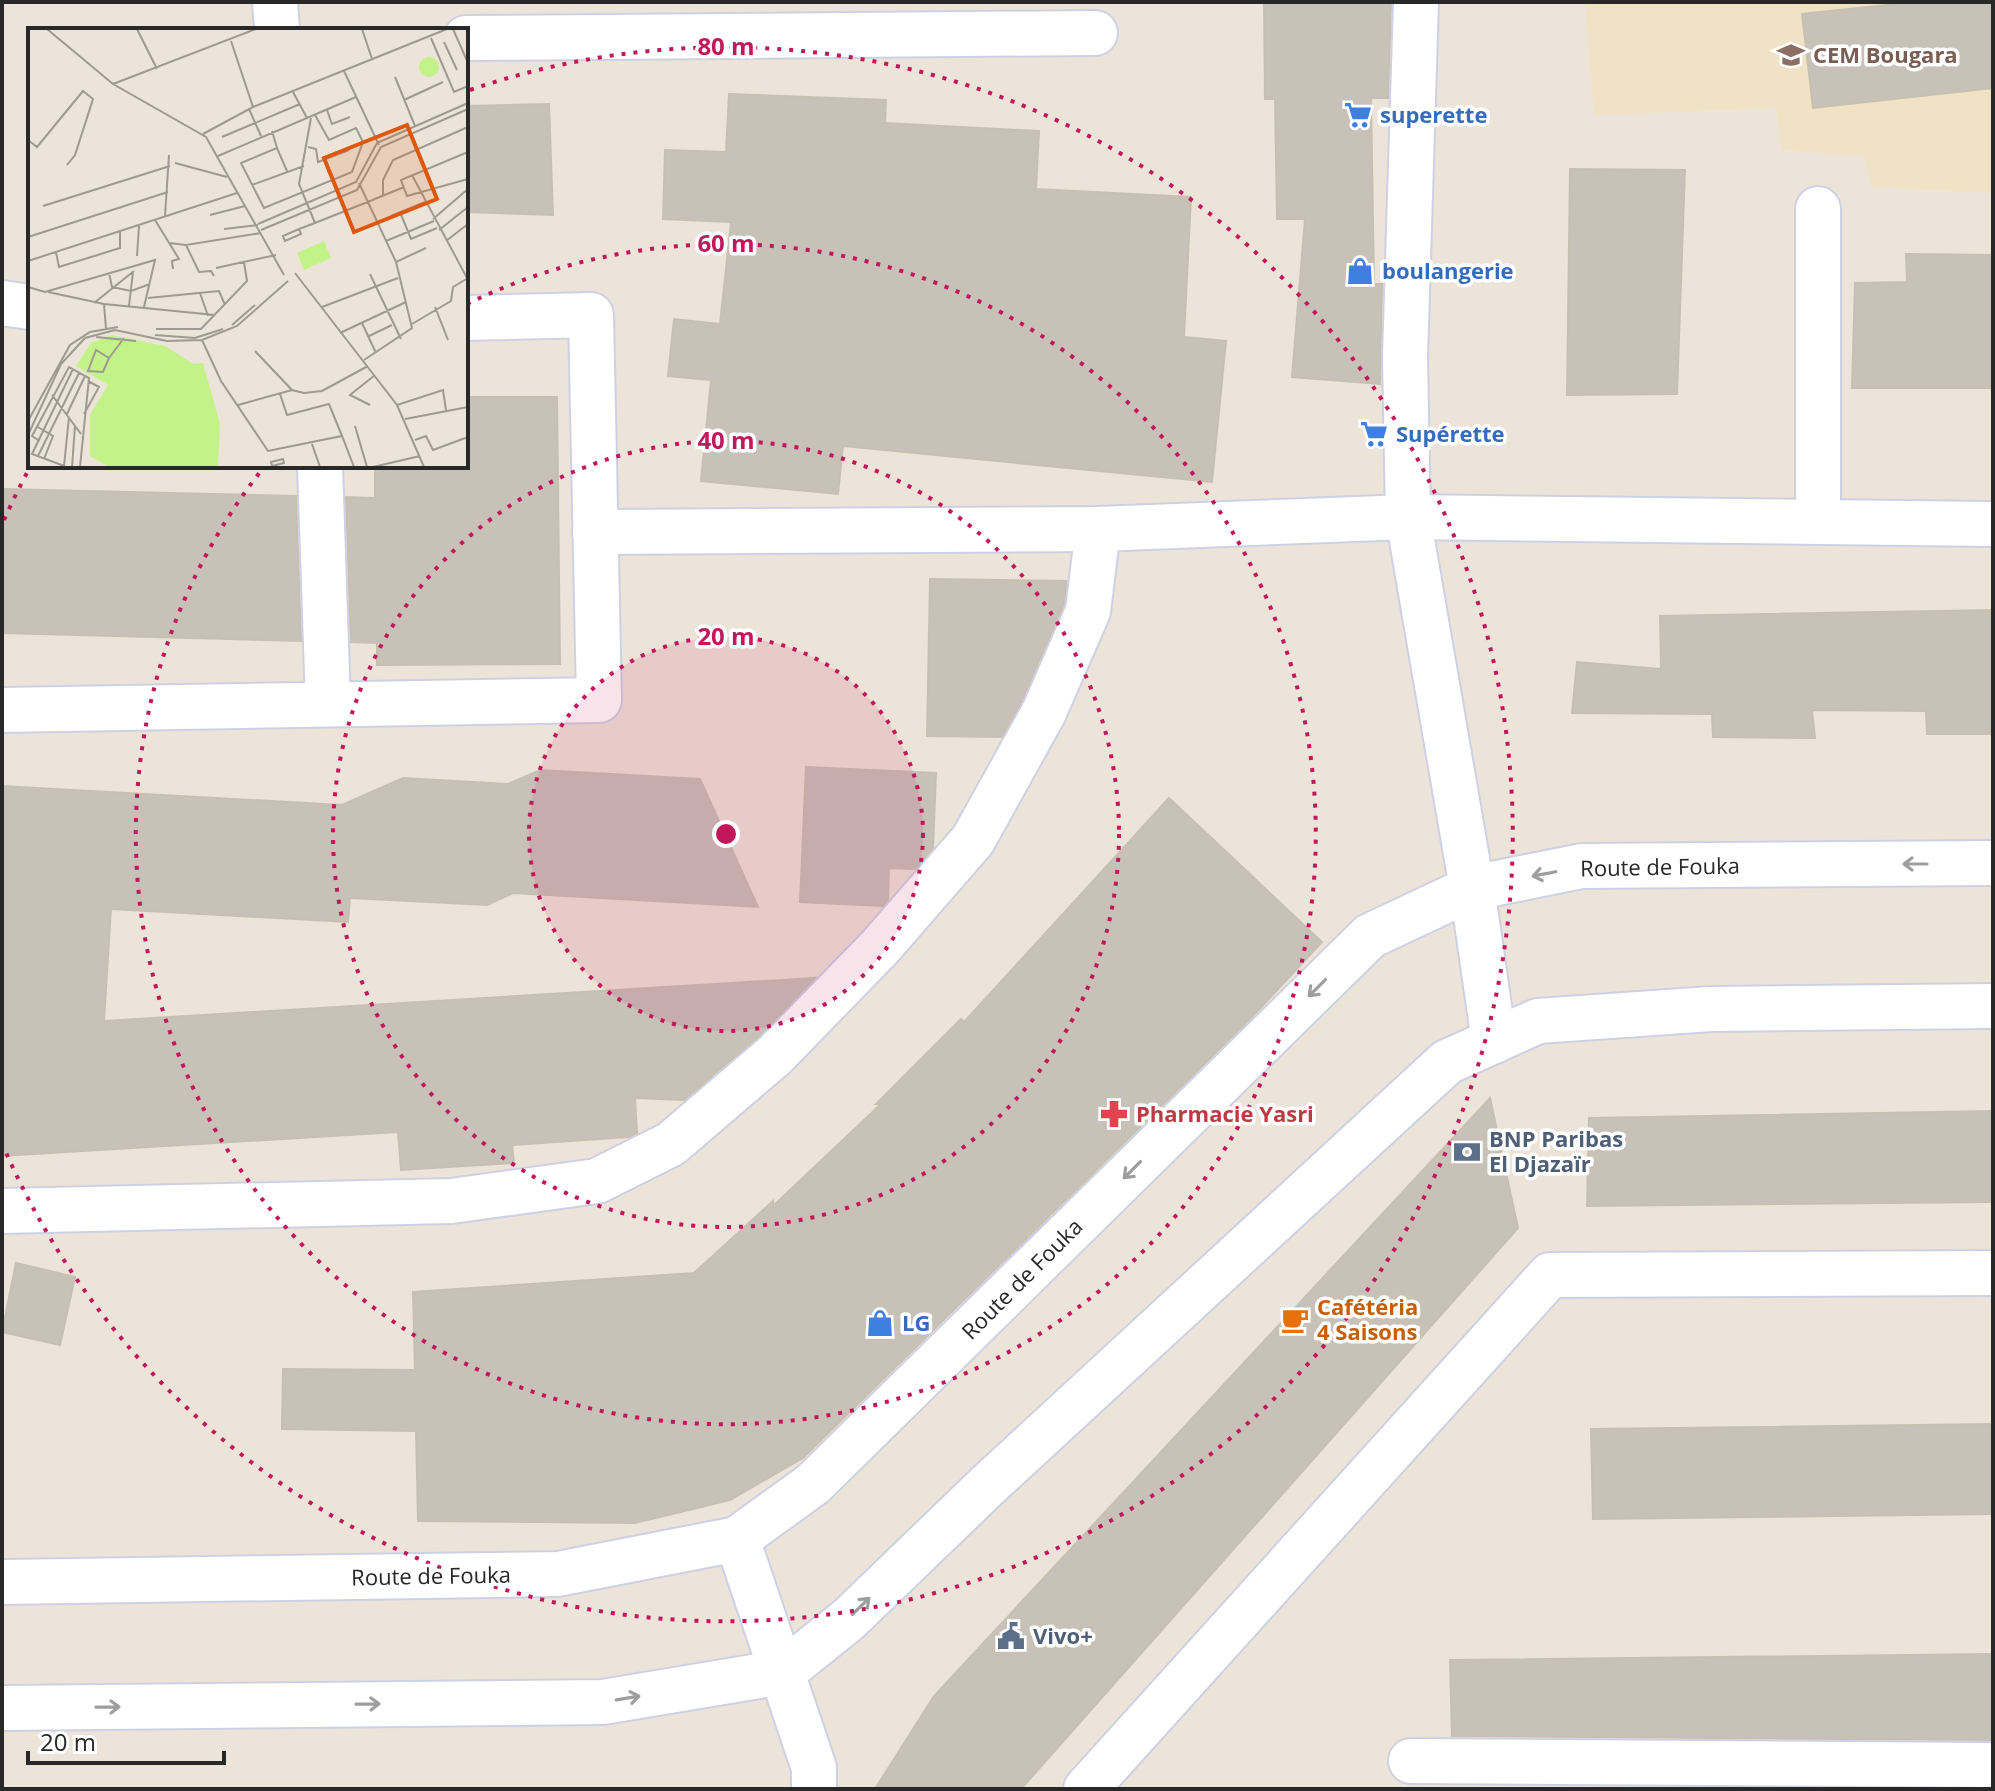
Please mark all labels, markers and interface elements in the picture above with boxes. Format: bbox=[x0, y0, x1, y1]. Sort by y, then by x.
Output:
inset map bbox=[28, 28, 468, 468]
text: 80 m bbox=[697, 29, 755, 62]
place label: CEM Bougara bbox=[1813, 39, 1958, 69]
school or university icon: CEM Bougara bbox=[1776, 40, 1806, 70]
place label: superette bbox=[1380, 99, 1487, 129]
supermarket icon: superette bbox=[1343, 100, 1373, 130]
text: 60 m bbox=[697, 226, 755, 259]
place label: boulangerie bbox=[1382, 255, 1514, 285]
shop icon: boulangerie bbox=[1345, 256, 1375, 286]
place label: Supérette bbox=[1396, 418, 1505, 448]
supermarket icon: Supérette bbox=[1359, 419, 1389, 449]
text: 40 m bbox=[697, 423, 755, 456]
text: 20 m bbox=[697, 619, 755, 652]
centre of rings bbox=[712, 820, 740, 848]
street label: Route de Fouka bbox=[1580, 850, 1740, 882]
one-way arrow bbox=[1902, 856, 1929, 872]
one-way arrow bbox=[1531, 867, 1557, 882]
one-way arrow bbox=[1308, 978, 1327, 997]
place label: Pharmacie Yasri bbox=[1136, 1098, 1314, 1128]
pharmacy icon: Pharmacie Yasri bbox=[1099, 1099, 1129, 1129]
place label: BNP Paribas El Djazaïr bbox=[1489, 1123, 1623, 1178]
bank icon: BNP Paribas El Djazaïr bbox=[1452, 1137, 1482, 1167]
one-way arrow bbox=[1122, 1161, 1142, 1180]
street label: Route de Fouka bbox=[954, 1211, 1088, 1345]
place label: Cafétéria 4 Saisons bbox=[1317, 1291, 1418, 1346]
cafe icon: Cafétéria 4 Saisons bbox=[1280, 1305, 1310, 1335]
place label: LG bbox=[902, 1307, 930, 1337]
shop icon: LG bbox=[865, 1308, 895, 1338]
street label: Route de Fouka bbox=[351, 1559, 511, 1591]
one-way arrow bbox=[851, 1597, 871, 1616]
place label: Vivo+ bbox=[1033, 1620, 1093, 1650]
public building icon: Vivo+ bbox=[996, 1621, 1026, 1651]
one-way arrow bbox=[614, 1690, 640, 1705]
one-way arrow bbox=[354, 1696, 381, 1712]
one-way arrow bbox=[94, 1699, 121, 1715]
scale bar bbox=[28, 1715, 224, 1765]
text: 20 m bbox=[40, 1725, 96, 1758]

